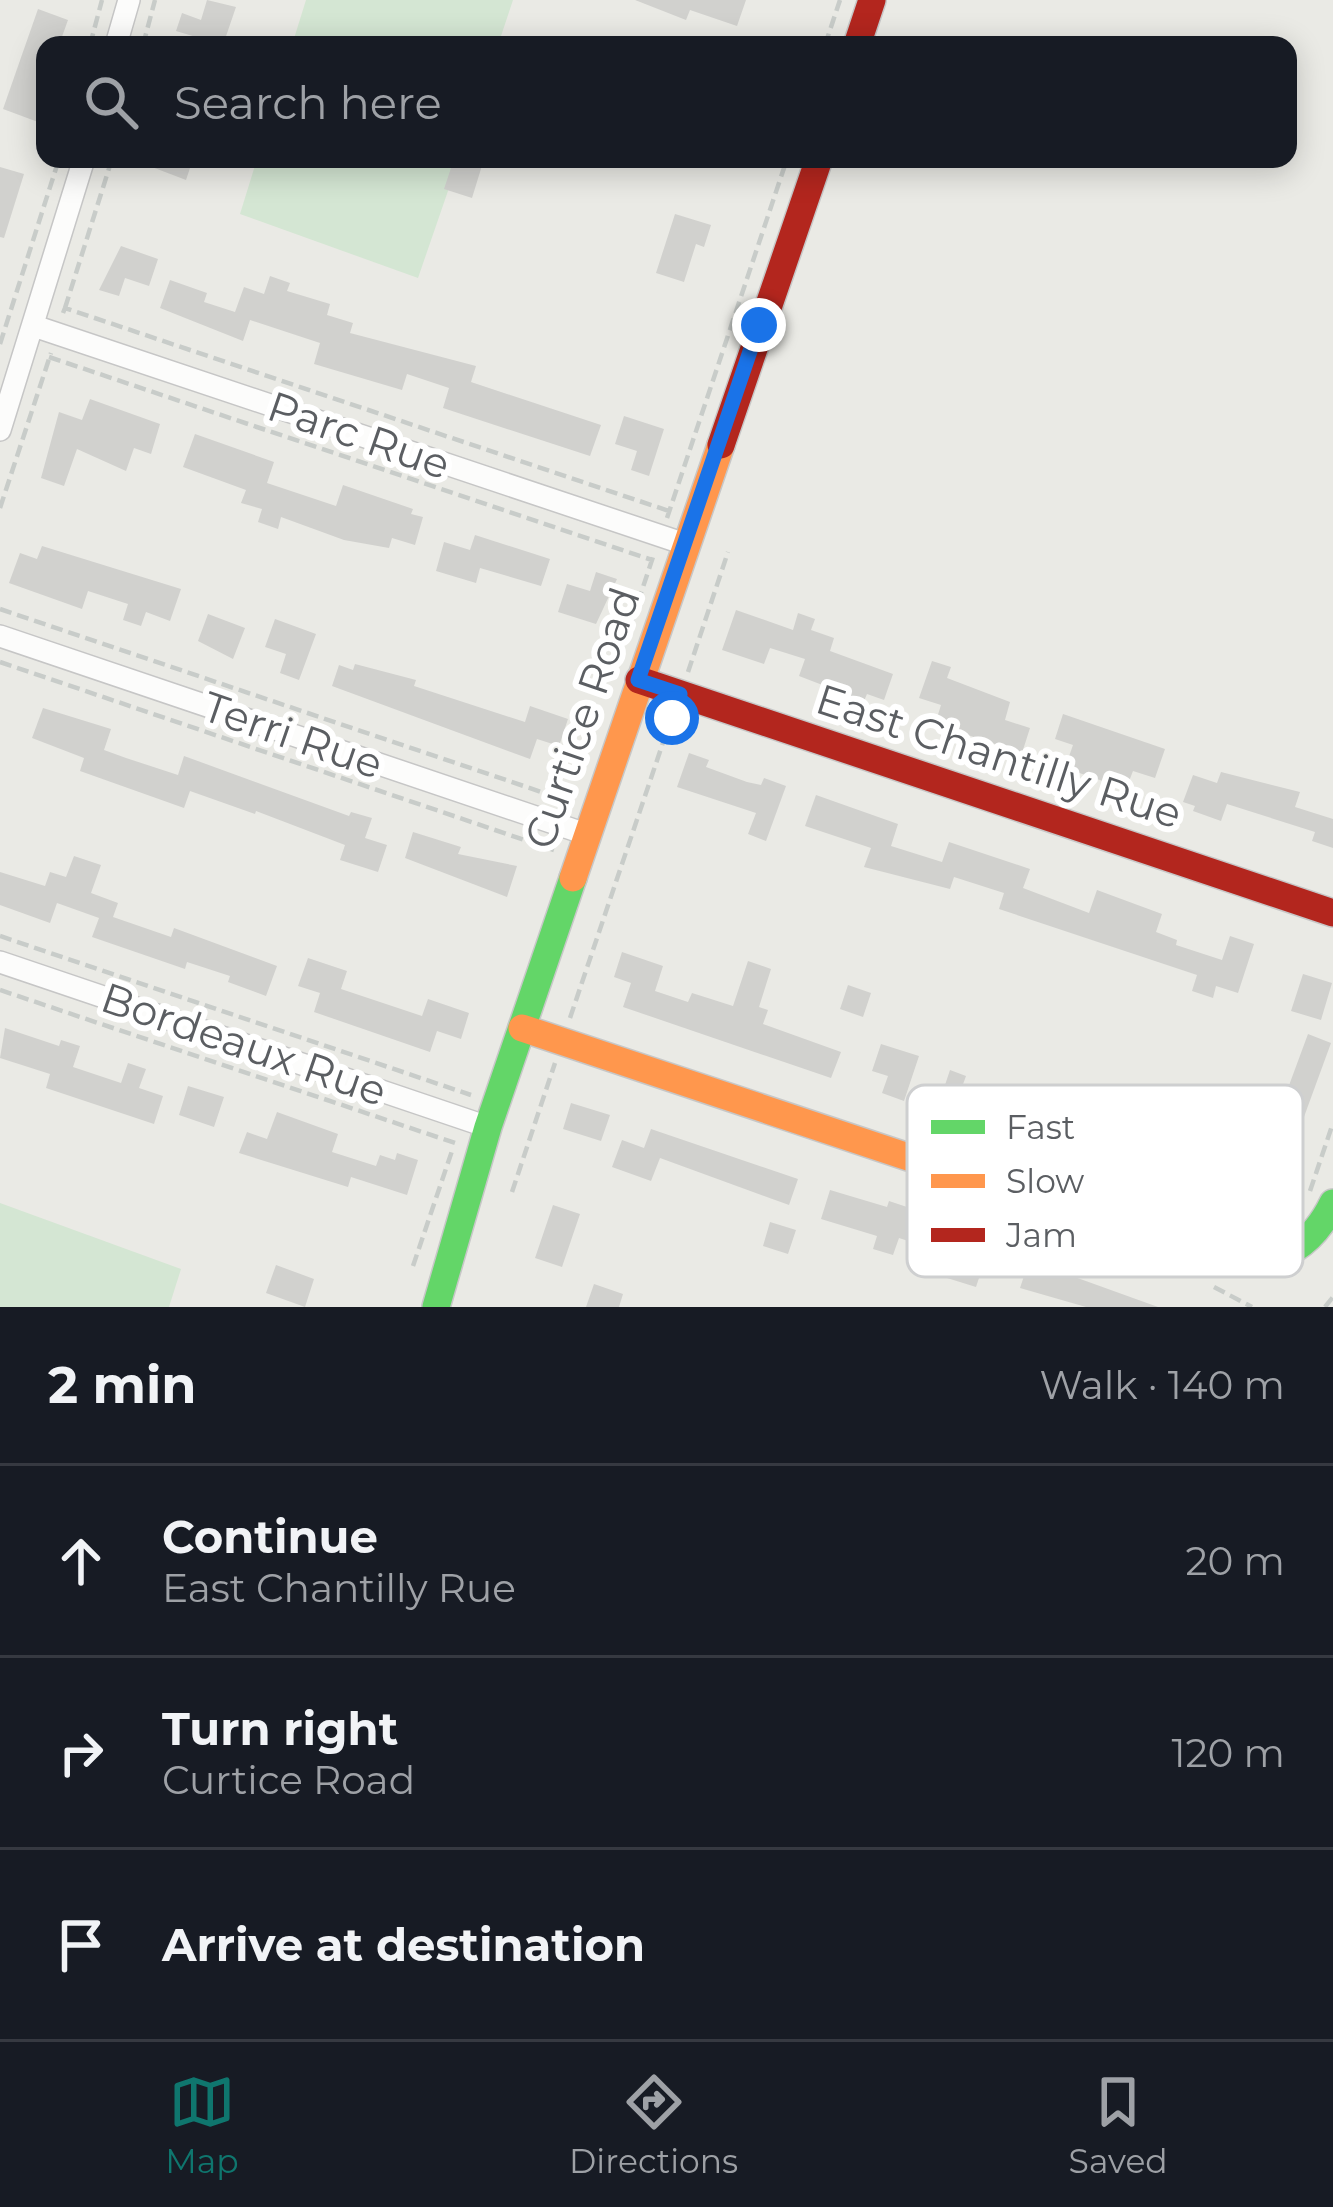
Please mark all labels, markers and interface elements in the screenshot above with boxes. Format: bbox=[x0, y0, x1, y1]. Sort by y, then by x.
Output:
search box bbox=[36, 36, 1297, 168]
icon: search bbox=[78, 69, 144, 135]
text: Search here bbox=[174, 75, 442, 130]
route end bbox=[732, 298, 786, 352]
street label: Parc Rue bbox=[261, 380, 457, 490]
street label: Curtice Road bbox=[513, 581, 651, 855]
street label: East Chantilly Rue bbox=[810, 672, 1188, 840]
street label: Terri Rue bbox=[196, 680, 390, 790]
route start bbox=[645, 691, 699, 745]
street label: Bordeaux Rue bbox=[95, 971, 393, 1117]
legend bbox=[907, 1085, 1303, 1277]
text: Fast bbox=[1006, 1107, 1075, 1147]
text: Slow bbox=[1006, 1161, 1084, 1201]
text: Jam bbox=[1005, 1215, 1077, 1255]
text: 2 min bbox=[48, 1354, 197, 1416]
text: Walk · 140 m bbox=[1039, 1361, 1285, 1409]
text: Continue bbox=[162, 1509, 378, 1564]
icon: ahead bbox=[48, 1528, 114, 1594]
text: 20 m bbox=[1186, 1537, 1285, 1585]
text: East Chantilly Rue bbox=[162, 1564, 516, 1612]
text: Turn right bbox=[162, 1701, 398, 1756]
icon: right bbox=[48, 1720, 114, 1786]
text: 120 m bbox=[1171, 1729, 1285, 1777]
text: Curtice Road bbox=[162, 1756, 415, 1804]
icon: arrive bbox=[48, 1912, 114, 1978]
text: Arrive at destination bbox=[162, 1917, 645, 1972]
tab: Map bbox=[165, 2069, 239, 2181]
tab: Directions bbox=[569, 2069, 738, 2181]
tab: Saved bbox=[1069, 2069, 1168, 2181]

